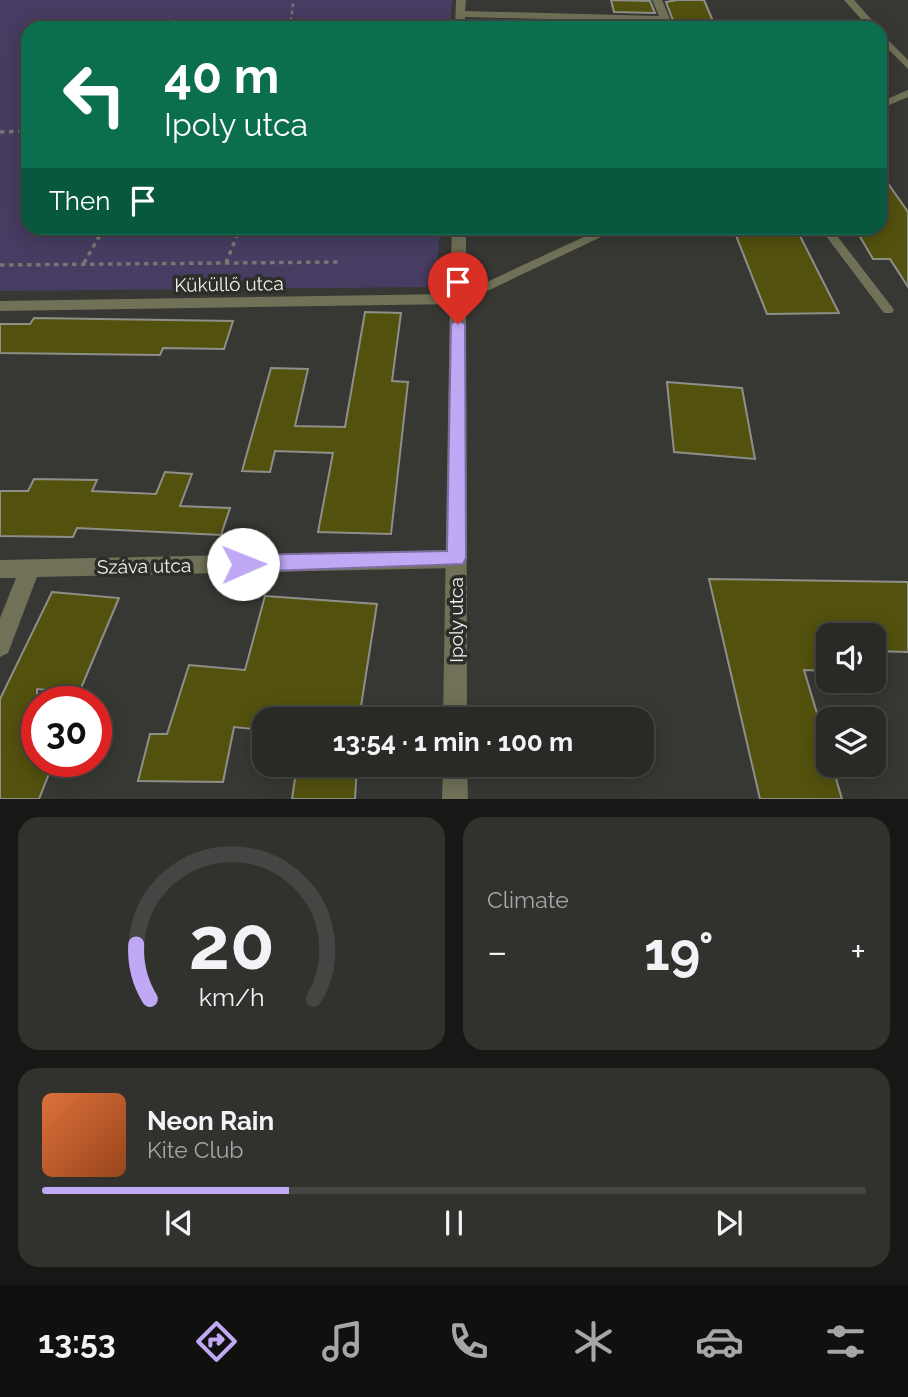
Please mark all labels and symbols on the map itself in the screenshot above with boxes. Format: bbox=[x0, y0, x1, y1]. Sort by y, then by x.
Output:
pin bbox=[428, 252, 488, 324]
street label: Küküllő utca bbox=[174, 272, 284, 296]
position arrow bbox=[206, 527, 280, 601]
street label: Száva utca bbox=[97, 554, 191, 578]
street label: Ipoly utca bbox=[445, 577, 467, 663]
speed limit sign: 30 bbox=[21, 686, 112, 777]

